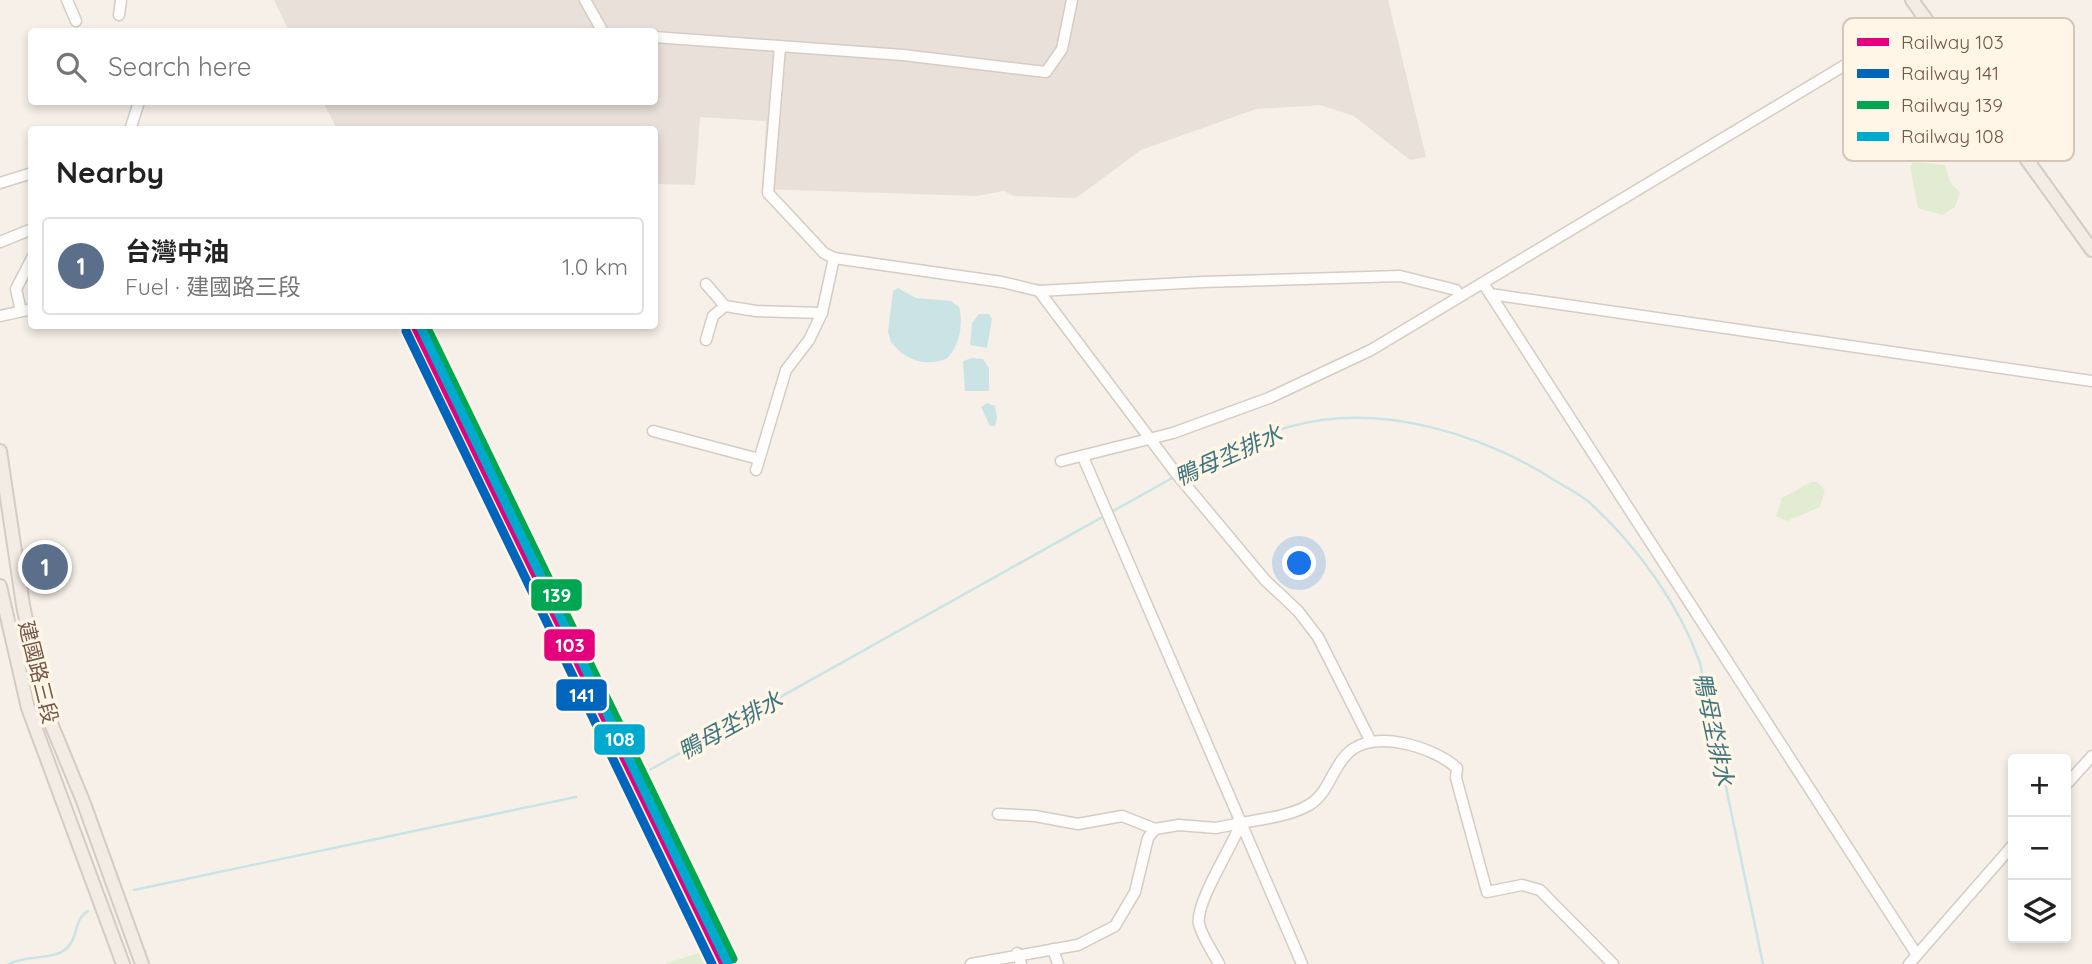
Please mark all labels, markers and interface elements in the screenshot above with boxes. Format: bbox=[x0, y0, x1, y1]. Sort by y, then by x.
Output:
legend bbox=[1843, 18, 2074, 161]
search box bbox=[28, 28, 658, 105]
text: Railway 103 bbox=[1901, 30, 2004, 54]
icon: search bbox=[52, 48, 90, 86]
text: Search here bbox=[108, 50, 252, 83]
text: Railway 141 bbox=[1901, 61, 1999, 85]
text: Railway 139 bbox=[1901, 93, 2003, 117]
text: Railway 108 bbox=[1901, 124, 2004, 148]
text: Nearby bbox=[56, 153, 164, 191]
text: 台灣中油 bbox=[125, 235, 229, 268]
text: 1 bbox=[77, 252, 85, 281]
text: 1.0 km bbox=[562, 252, 628, 281]
text: Fuel · 建國路三段 bbox=[125, 272, 301, 301]
water label: 鴨母坔排水 bbox=[1170, 418, 1287, 492]
pin: 1 bbox=[22, 541, 68, 593]
your location bbox=[1282, 546, 1316, 580]
line badge: 139 bbox=[530, 578, 583, 612]
text: 139 bbox=[543, 583, 571, 607]
street label: 建國路三段 bbox=[14, 618, 64, 726]
line badge: 103 bbox=[543, 628, 596, 662]
text: 103 bbox=[555, 633, 585, 657]
water label: 鴨母坔排水 bbox=[1688, 670, 1740, 789]
line badge: 141 bbox=[555, 678, 608, 712]
text: 141 bbox=[569, 683, 595, 707]
water label: 鴨母坔排水 bbox=[673, 684, 788, 766]
line badge: 108 bbox=[593, 723, 646, 756]
text: 108 bbox=[605, 727, 635, 751]
map controls bbox=[2008, 754, 2071, 943]
button: + bbox=[2008, 754, 2071, 817]
button: − bbox=[2008, 817, 2071, 880]
button: layers bbox=[2008, 880, 2071, 943]

